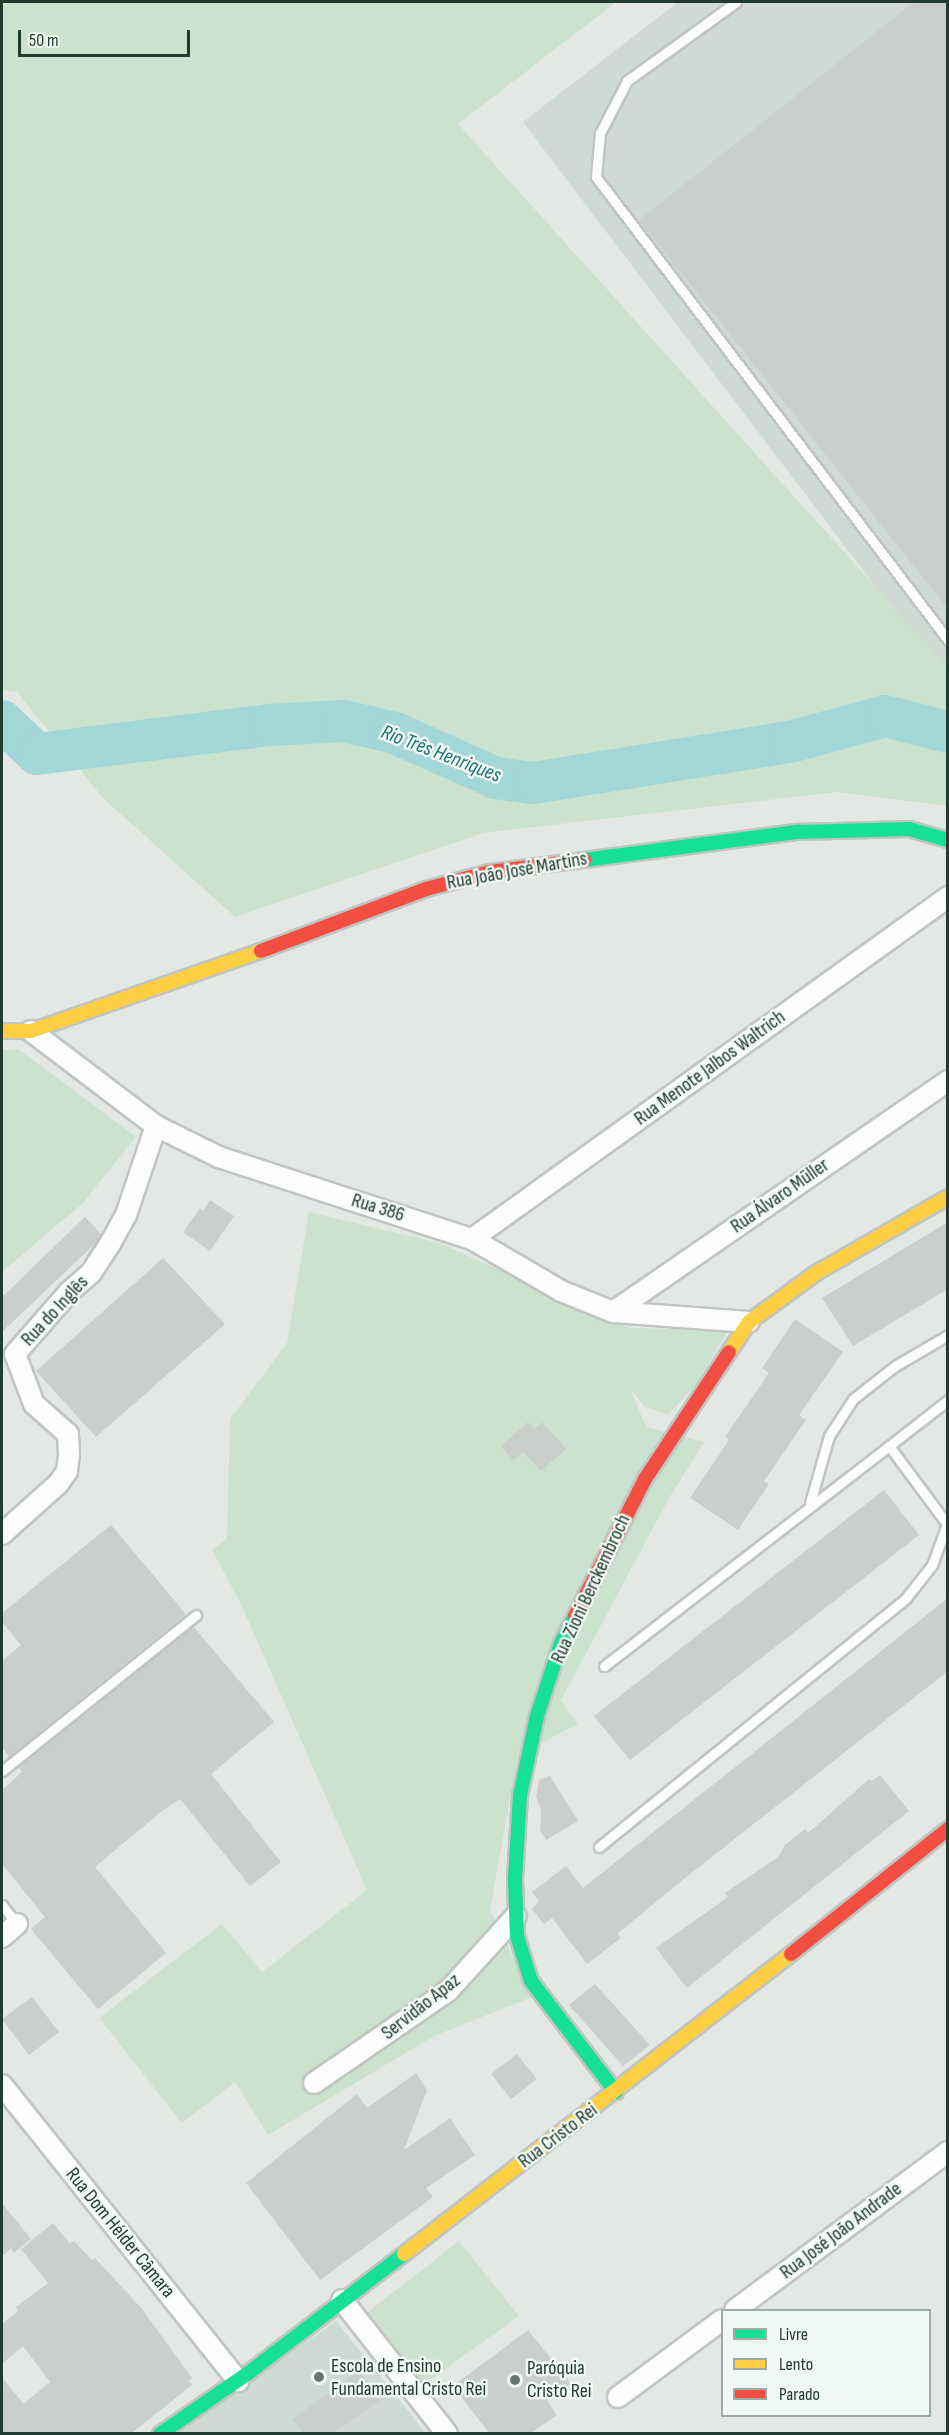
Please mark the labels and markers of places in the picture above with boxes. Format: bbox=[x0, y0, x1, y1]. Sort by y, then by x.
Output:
place label: Escola de Ensino Fundamental Cristo Rei bbox=[331, 2354, 486, 2401]
place label: Paróquia Cristo Rei bbox=[527, 2356, 591, 2403]
marker: Escola de Ensino Fundamental Cristo Rei bbox=[312, 2370, 326, 2384]
marker: Paróquia Cristo Rei bbox=[508, 2373, 522, 2387]

